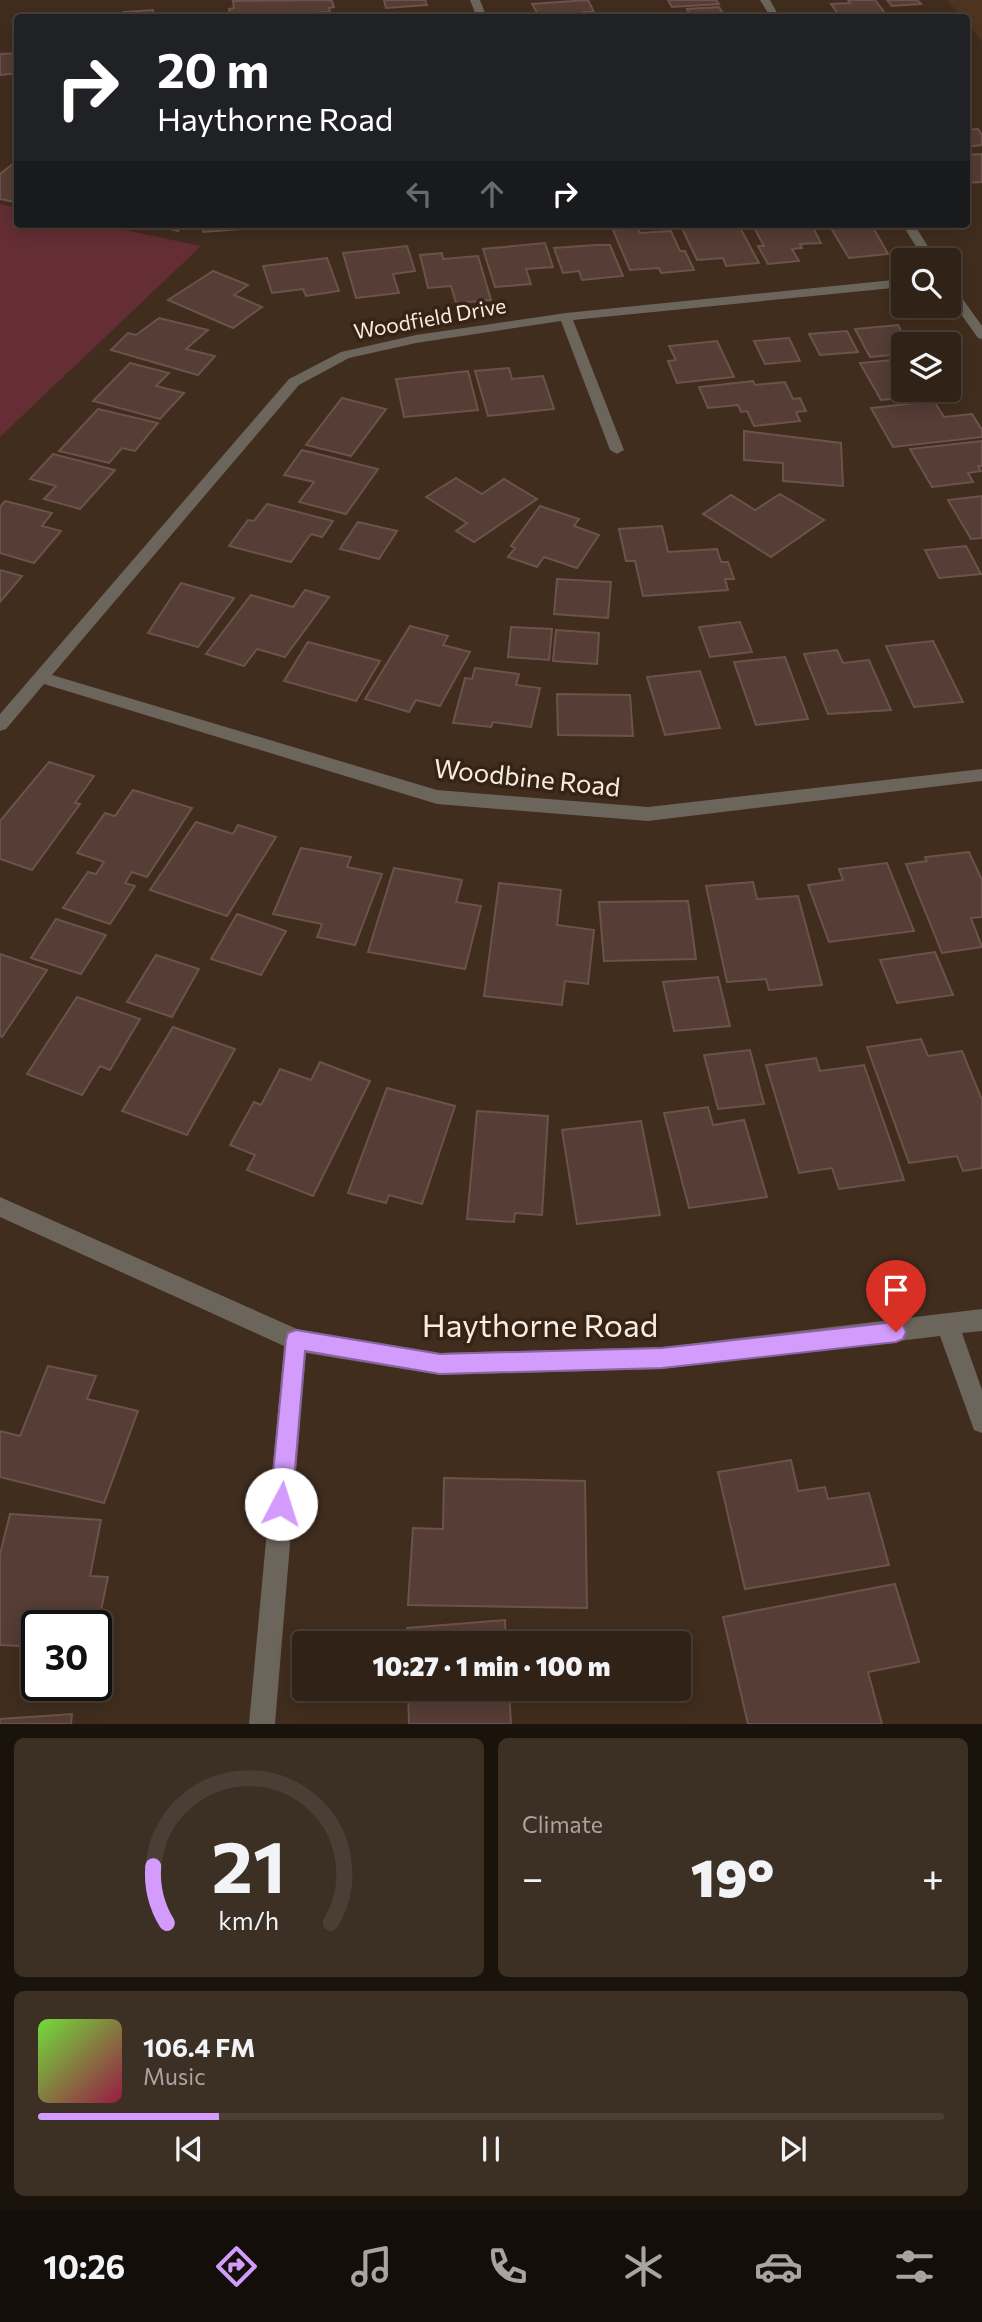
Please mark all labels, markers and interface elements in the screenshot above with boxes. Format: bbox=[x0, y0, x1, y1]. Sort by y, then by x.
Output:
text: 20 m bbox=[157, 38, 269, 98]
icon: right bbox=[42, 42, 133, 133]
text: Haythorne Road bbox=[157, 98, 393, 138]
icon: left bbox=[400, 175, 438, 213]
icon: ahead bbox=[473, 175, 511, 213]
icon: right bbox=[546, 175, 584, 213]
map controls bbox=[891, 248, 961, 402]
button: search bbox=[891, 248, 961, 318]
street label: Woodfield Drive bbox=[352, 292, 508, 343]
button: layers bbox=[891, 332, 961, 402]
street label: Woodbine Road bbox=[432, 751, 622, 802]
pin bbox=[866, 1260, 926, 1332]
icon: arrive bbox=[877, 1271, 915, 1309]
street label: Haythorne Road bbox=[422, 1304, 658, 1344]
position arrow bbox=[244, 1467, 318, 1541]
speed limit sign: 30 bbox=[21, 1610, 112, 1701]
text: 10:27 · 1 min · 100 m bbox=[373, 1650, 610, 1681]
text: Climate bbox=[522, 1810, 603, 1838]
text: 21 bbox=[212, 1820, 286, 1909]
text: 19° bbox=[691, 1844, 774, 1908]
text: − bbox=[522, 1853, 544, 1900]
text: + bbox=[922, 1853, 944, 1900]
text: km/h bbox=[219, 1905, 279, 1935]
text: 106.4 FM bbox=[143, 2031, 255, 2062]
text: Music bbox=[143, 2062, 206, 2090]
icon: previous bbox=[170, 2130, 208, 2168]
icon: pause bbox=[472, 2130, 510, 2168]
icon: next bbox=[774, 2130, 812, 2168]
icon: directions bbox=[212, 2242, 261, 2291]
icon: music bbox=[347, 2242, 396, 2291]
icon: phone bbox=[483, 2242, 532, 2291]
icon: climate bbox=[619, 2242, 668, 2291]
icon: car bbox=[754, 2242, 803, 2291]
icon: filters bbox=[890, 2242, 939, 2291]
text: 10:26 bbox=[43, 2246, 125, 2286]

